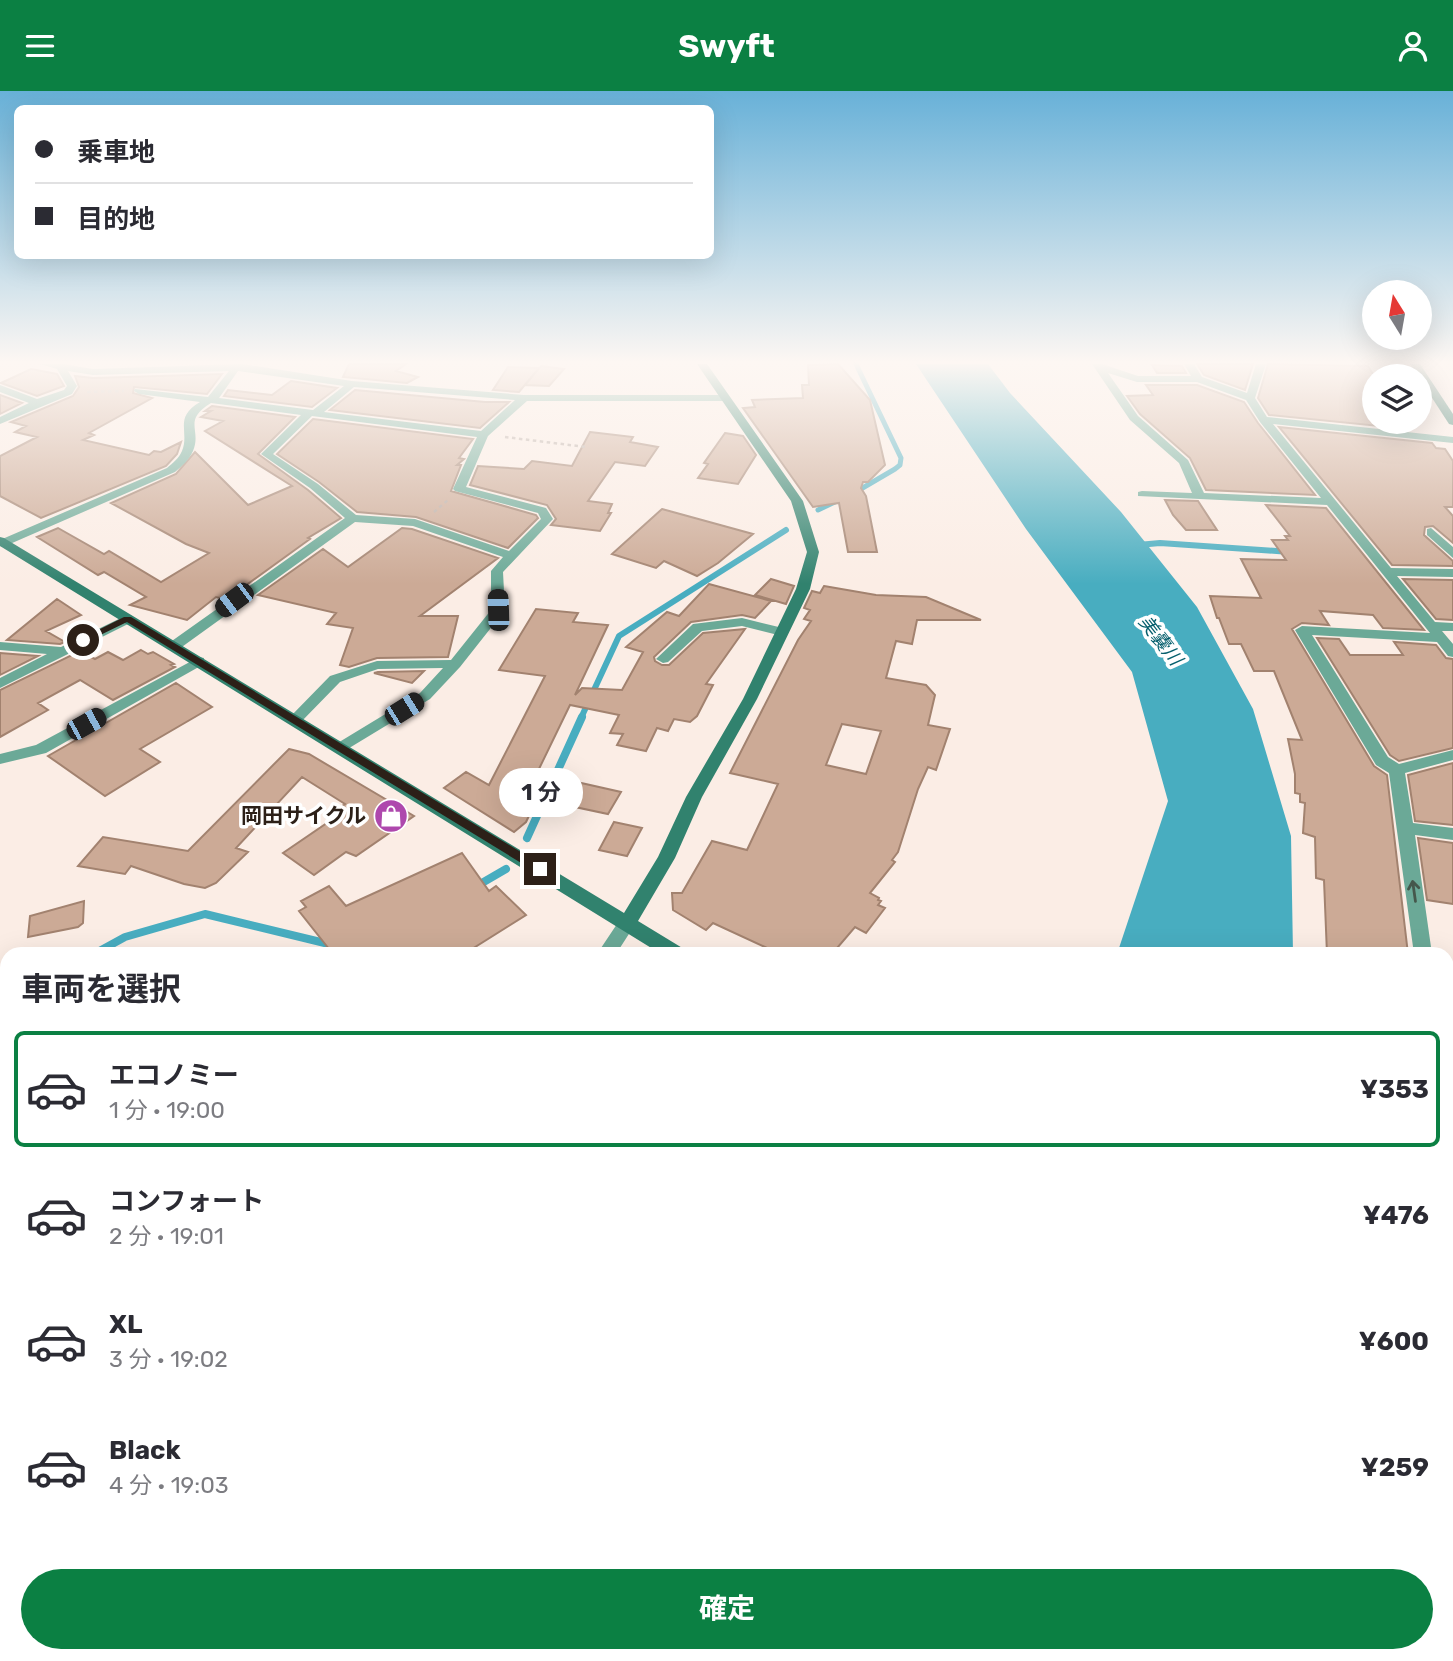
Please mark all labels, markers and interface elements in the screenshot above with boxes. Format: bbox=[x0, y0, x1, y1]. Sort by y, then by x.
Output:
icon: menu bbox=[21, 27, 59, 65]
text: Swyft bbox=[678, 27, 775, 65]
icon: person bbox=[1394, 27, 1432, 65]
text: 乗車地 bbox=[77, 137, 155, 168]
text: 目的地 bbox=[77, 204, 155, 235]
north arrow bbox=[1362, 280, 1432, 350]
map controls bbox=[1362, 280, 1432, 434]
button: layers bbox=[1362, 364, 1432, 434]
car bbox=[211, 579, 258, 621]
car bbox=[487, 589, 510, 631]
water label: 美嚢川 bbox=[1134, 611, 1188, 671]
route start bbox=[67, 624, 99, 656]
car bbox=[381, 689, 428, 729]
car bbox=[63, 705, 110, 743]
callout: 1 分 bbox=[498, 767, 582, 817]
text: 1 分 bbox=[521, 778, 561, 806]
shop icon: 岡田サイクル bbox=[372, 797, 410, 835]
place label: 岡田サイクル bbox=[241, 803, 366, 828]
route end bbox=[524, 853, 556, 885]
one-way arrow bbox=[1407, 880, 1420, 903]
text: 車両を選択 bbox=[21, 970, 181, 1008]
icon: car bbox=[25, 1058, 88, 1121]
text: エコノミー bbox=[109, 1060, 239, 1091]
text: ¥353 bbox=[1360, 1074, 1429, 1105]
text: 1 分 · 19:00 bbox=[109, 1096, 225, 1124]
icon: car bbox=[25, 1184, 88, 1247]
text: コンフォート bbox=[109, 1186, 264, 1217]
text: ¥476 bbox=[1363, 1200, 1429, 1231]
text: 2 分 · 19:01 bbox=[109, 1222, 224, 1250]
text: XL bbox=[109, 1309, 142, 1340]
icon: car bbox=[25, 1310, 88, 1373]
text: ¥600 bbox=[1359, 1326, 1429, 1357]
text: 3 分 · 19:02 bbox=[109, 1345, 228, 1373]
text: Black bbox=[109, 1435, 181, 1466]
icon: car bbox=[25, 1436, 88, 1499]
text: ¥259 bbox=[1361, 1452, 1429, 1483]
text: 4 分 · 19:03 bbox=[109, 1471, 229, 1499]
button: 確定 bbox=[21, 1569, 1433, 1649]

